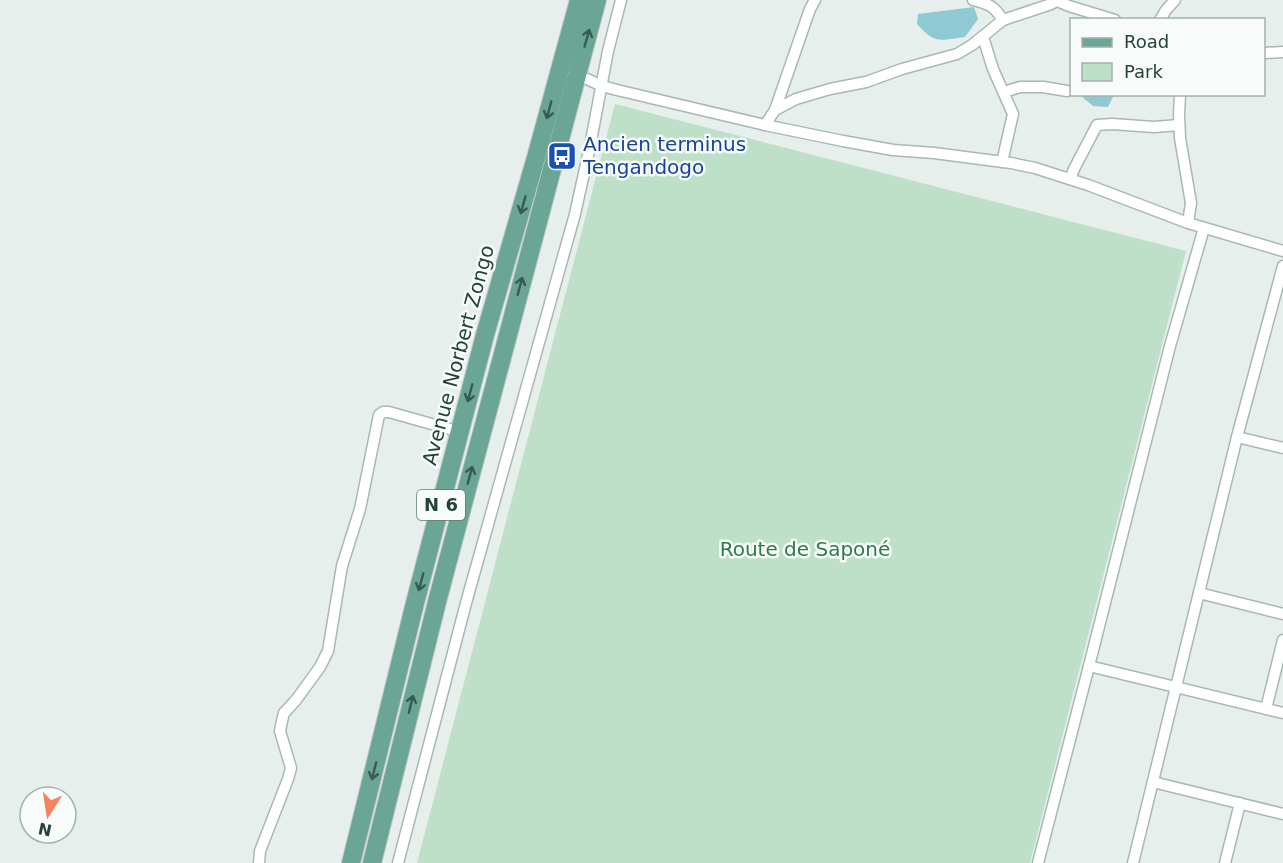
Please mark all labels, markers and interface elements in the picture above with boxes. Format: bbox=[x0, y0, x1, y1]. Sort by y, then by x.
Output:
legend bbox=[1070, 18, 1265, 96]
one-way arrow bbox=[582, 29, 593, 48]
text: Road bbox=[1124, 31, 1169, 52]
text: Park bbox=[1124, 61, 1163, 82]
one-way arrow bbox=[543, 100, 554, 119]
place label: Ancien terminus Tengandogo bbox=[582, 132, 746, 179]
bus stop icon: Ancien terminus Tengandogo bbox=[546, 140, 578, 172]
one-way arrow bbox=[516, 195, 528, 214]
street label: Avenue Norbert Zongo bbox=[417, 242, 499, 468]
one-way arrow bbox=[515, 277, 527, 296]
one-way arrow bbox=[464, 383, 476, 402]
one-way arrow bbox=[465, 466, 477, 485]
road number: N 6 bbox=[417, 490, 465, 520]
park label: Route de Saponé bbox=[720, 537, 890, 561]
one-way arrow bbox=[415, 572, 426, 591]
one-way arrow bbox=[406, 695, 418, 714]
one-way arrow bbox=[367, 761, 379, 780]
north arrow bbox=[18, 785, 78, 845]
text: N bbox=[36, 818, 54, 840]

